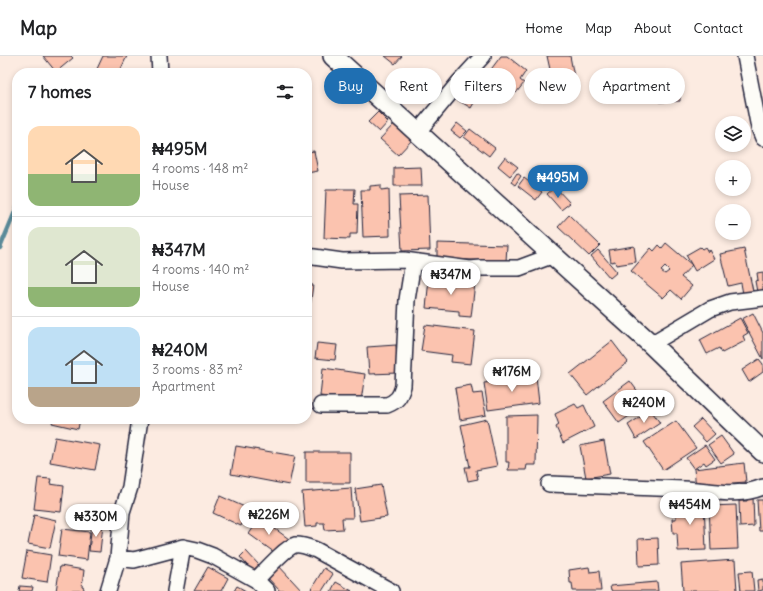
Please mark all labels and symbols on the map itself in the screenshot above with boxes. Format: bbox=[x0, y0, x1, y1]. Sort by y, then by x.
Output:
pin: ₦495M bbox=[530, 165, 586, 199]
pin: ₦347M bbox=[423, 262, 479, 296]
pin: ₦176M bbox=[484, 359, 540, 393]
pin: ₦240M bbox=[616, 390, 672, 424]
pin: ₦454M bbox=[662, 492, 718, 526]
pin: ₦226M bbox=[241, 502, 297, 536]
pin: ₦330M bbox=[68, 504, 124, 538]

